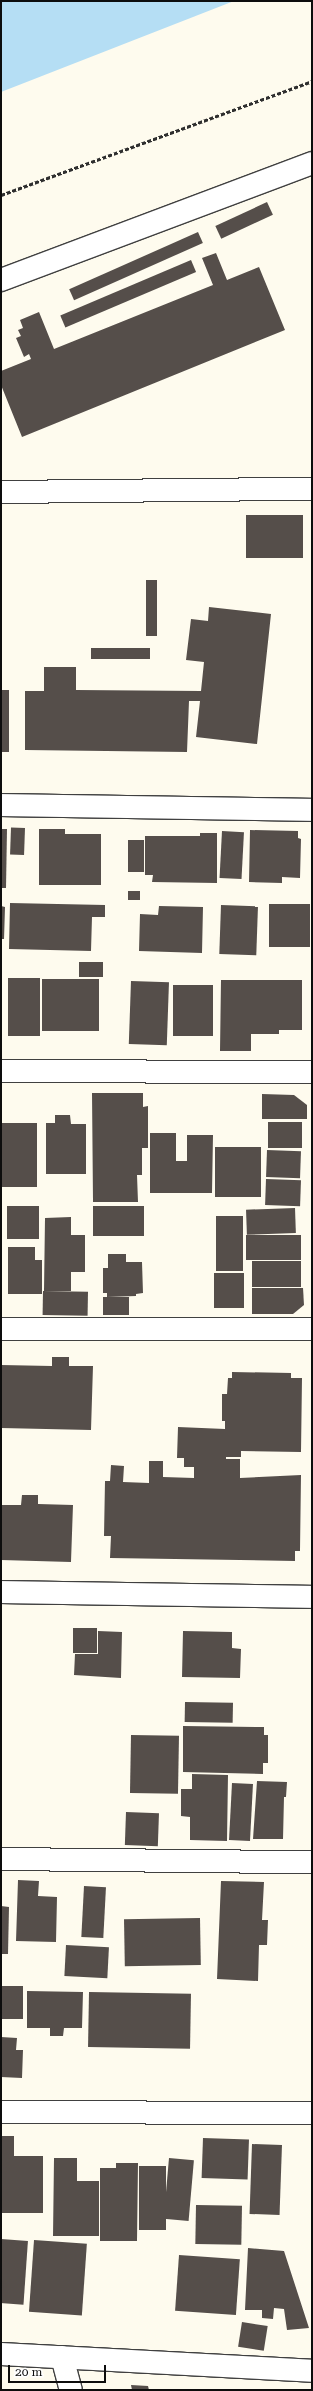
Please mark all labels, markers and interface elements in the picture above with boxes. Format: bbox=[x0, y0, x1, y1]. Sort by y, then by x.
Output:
scale bar bbox=[10, 2357, 108, 2383]
text: 20 m bbox=[15, 2365, 42, 2379]

